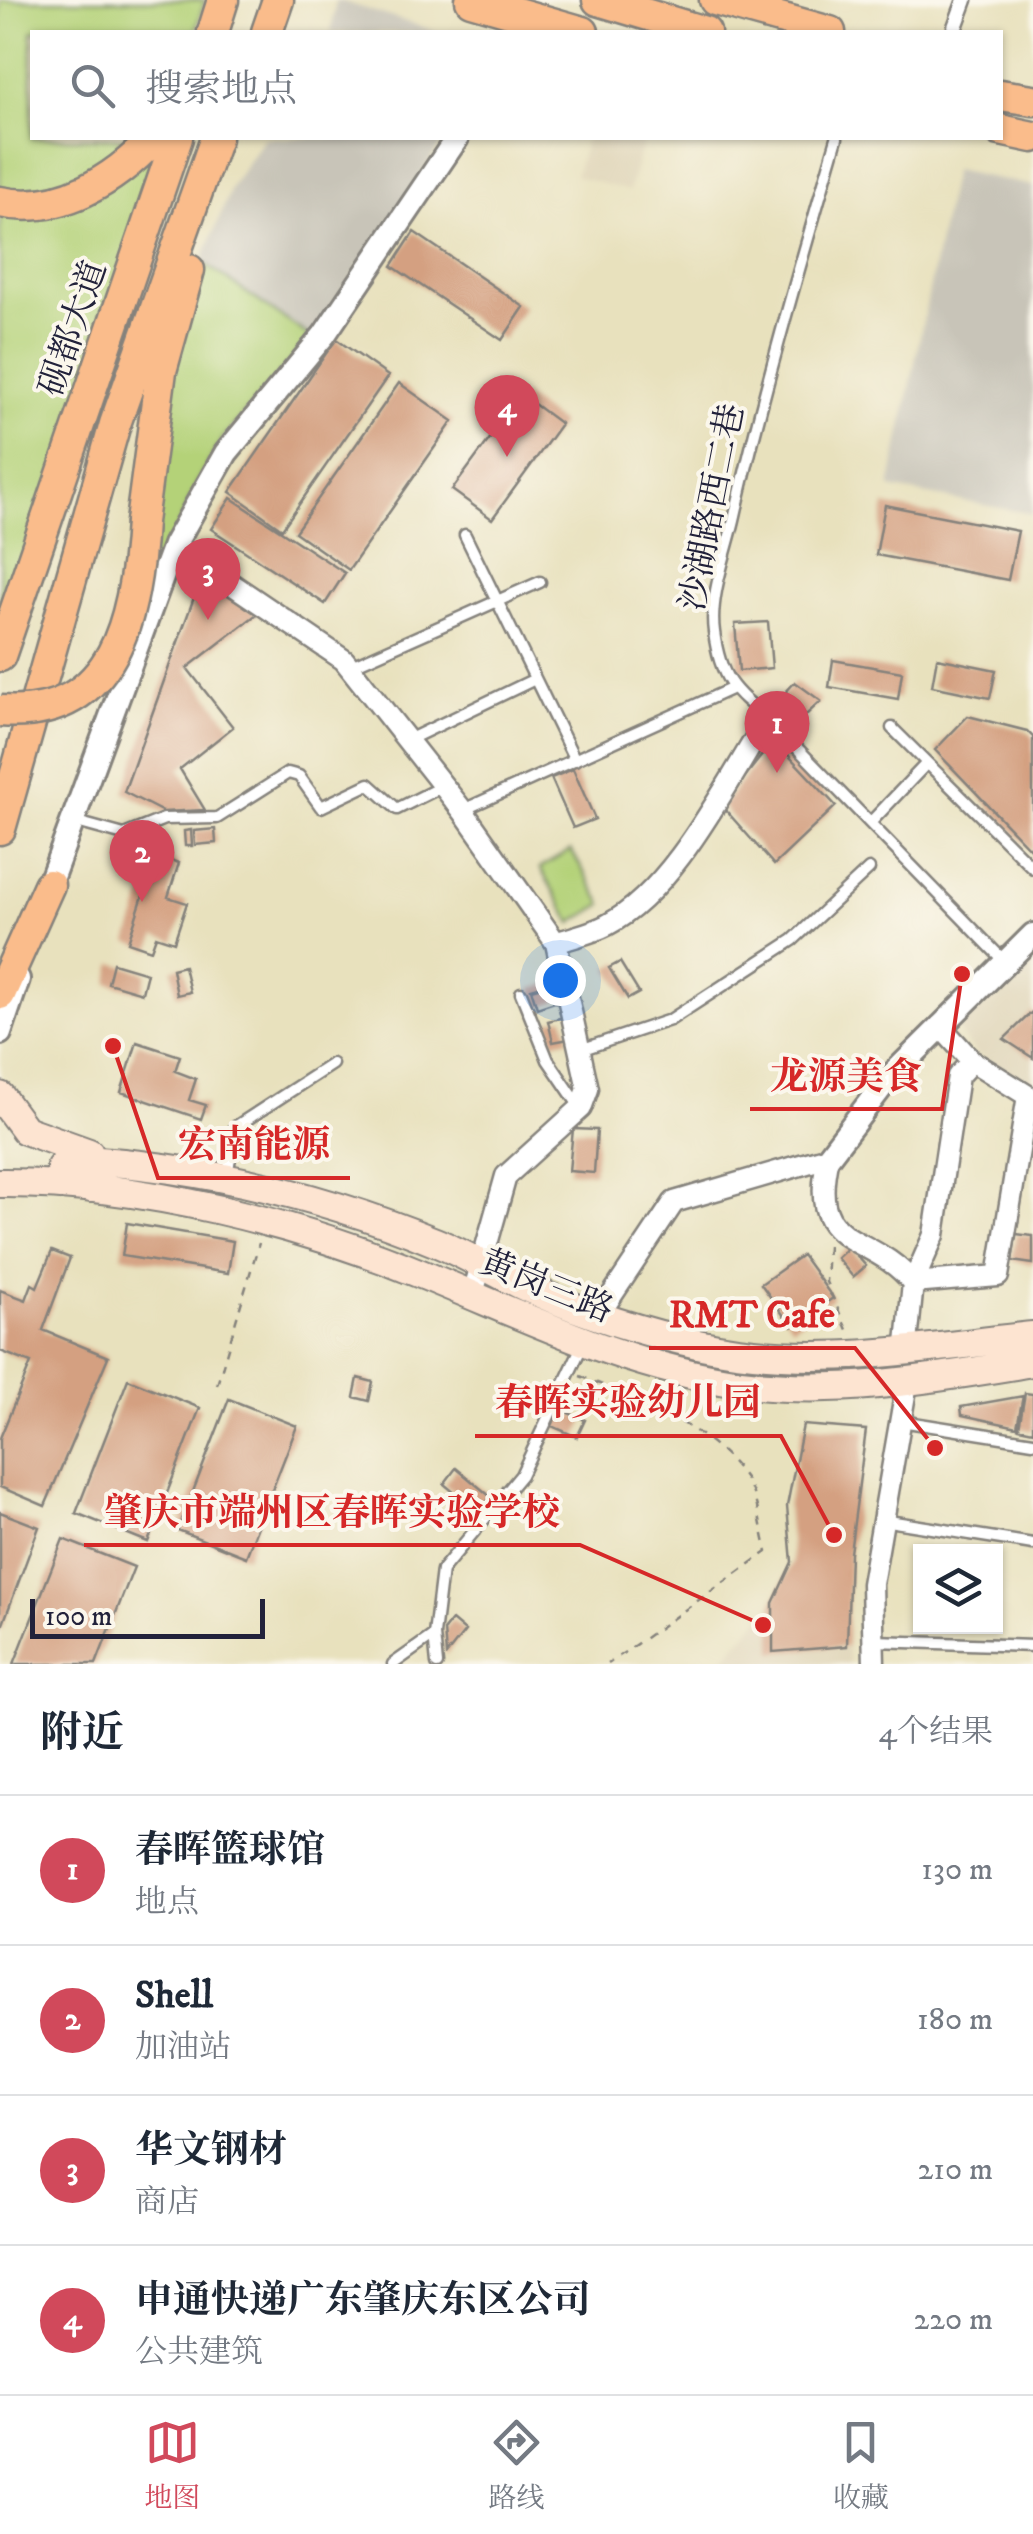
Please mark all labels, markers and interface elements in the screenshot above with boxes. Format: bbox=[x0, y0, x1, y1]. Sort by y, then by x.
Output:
search box bbox=[30, 30, 1003, 140]
icon: search bbox=[65, 58, 120, 113]
text: 搜索地点 bbox=[145, 66, 297, 114]
street label: 砚都大道 bbox=[30, 255, 117, 402]
pin: 4 bbox=[474, 374, 540, 457]
street label: 沙湖路西二巷 bbox=[671, 400, 755, 615]
pin: 3 bbox=[176, 538, 240, 620]
pin: 1 bbox=[744, 690, 810, 773]
pin: 2 bbox=[110, 820, 174, 902]
your location bbox=[535, 955, 586, 1006]
callout: 龙源美食 bbox=[750, 1041, 942, 1109]
text: 龙源美食 bbox=[770, 1054, 922, 1102]
callout: 宏南能源 bbox=[158, 1110, 350, 1178]
text: 宏南能源 bbox=[178, 1122, 330, 1170]
street label: 黄岗三路 bbox=[473, 1240, 619, 1333]
callout: RMT Cafe bbox=[649, 1280, 855, 1348]
text: RMT Cafe bbox=[669, 1292, 835, 1340]
callout: 春晖实验幼儿园 bbox=[475, 1368, 781, 1436]
text: 春晖实验幼儿园 bbox=[495, 1380, 761, 1428]
callout: 肇庆市端州区春晖实验学校 bbox=[84, 1477, 580, 1545]
text: 肇庆市端州区春晖实验学校 bbox=[104, 1490, 560, 1538]
map controls bbox=[913, 1544, 1003, 1634]
button: layers bbox=[913, 1544, 1003, 1634]
scale bar bbox=[30, 1594, 265, 1638]
text: 100 m bbox=[45, 1599, 112, 1634]
text: 附近 bbox=[40, 1708, 124, 1760]
text: 4个结果 bbox=[879, 1713, 993, 1753]
text: 春晖篮球馆 bbox=[135, 1827, 325, 1875]
text: 1 bbox=[67, 1850, 78, 1890]
text: 130 m bbox=[921, 1850, 993, 1890]
text: 地点 bbox=[135, 1883, 199, 1923]
text: Shell bbox=[135, 1972, 213, 2020]
text: 2 bbox=[65, 2000, 80, 2040]
text: 180 m bbox=[917, 2000, 993, 2040]
text: 加油站 bbox=[135, 2028, 231, 2068]
text: 华文钢材 bbox=[135, 2127, 287, 2175]
text: 3 bbox=[67, 2150, 78, 2190]
text: 210 m bbox=[918, 2150, 993, 2190]
text: 商店 bbox=[135, 2183, 199, 2223]
text: 申通快递广东肇庆东区公司 bbox=[135, 2277, 591, 2325]
text: 4 bbox=[63, 2300, 82, 2340]
text: 220 m bbox=[913, 2300, 993, 2340]
text: 公共建筑 bbox=[135, 2333, 263, 2373]
tab: 地图 bbox=[144, 2415, 200, 2516]
tab: 路线 bbox=[488, 2415, 545, 2516]
tab: 收藏 bbox=[833, 2415, 889, 2516]

